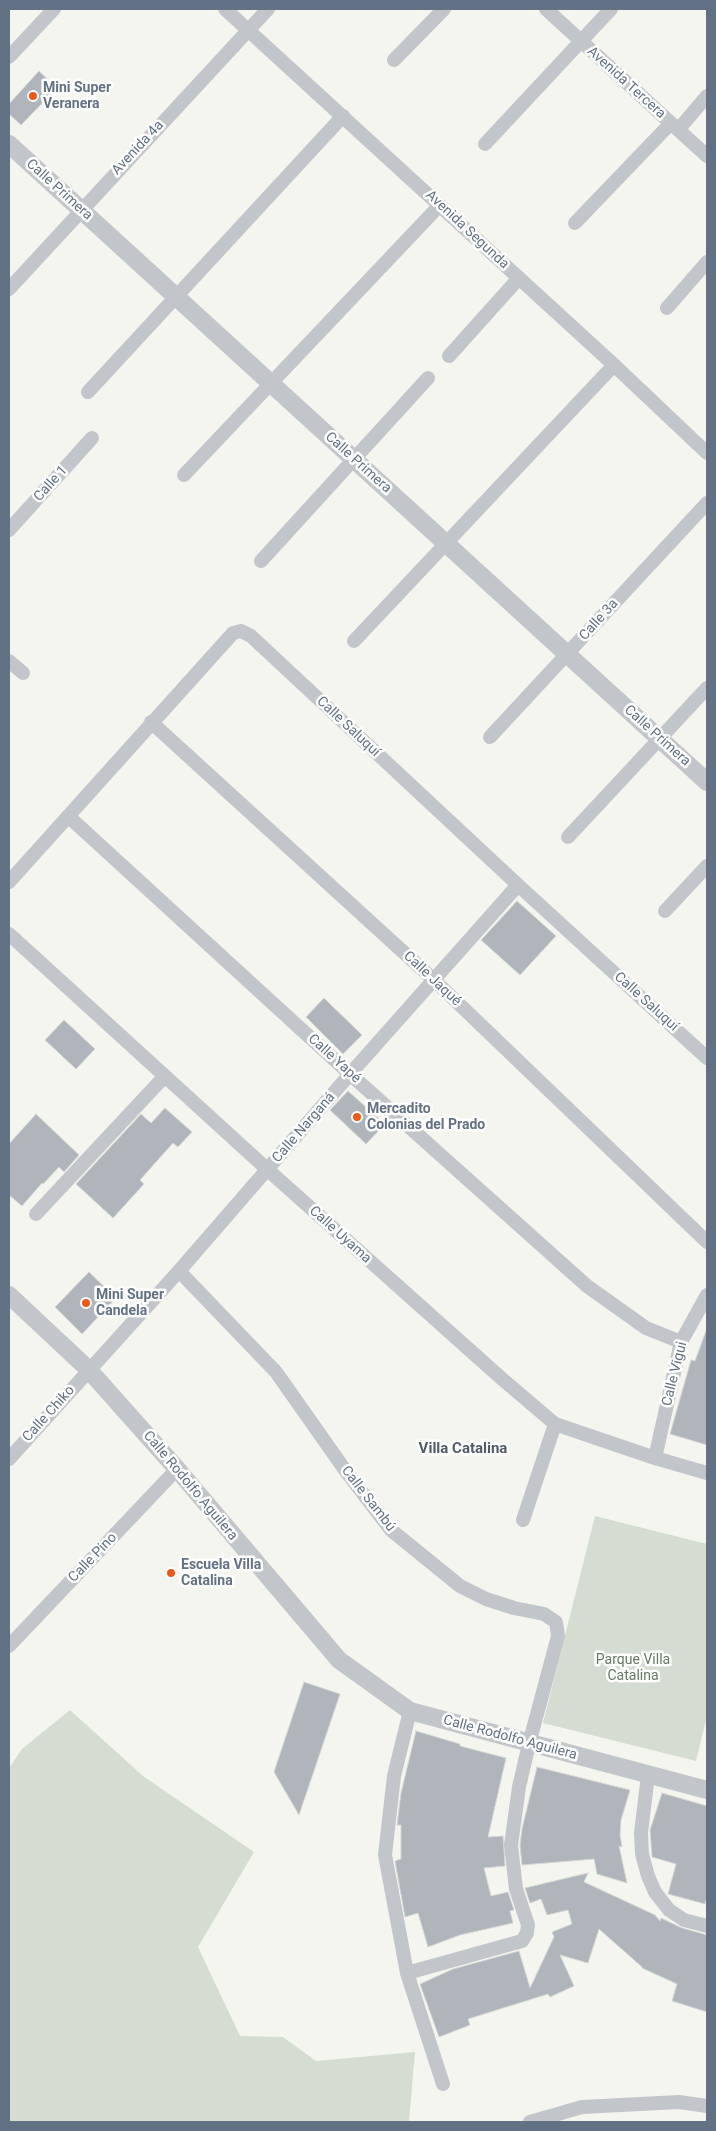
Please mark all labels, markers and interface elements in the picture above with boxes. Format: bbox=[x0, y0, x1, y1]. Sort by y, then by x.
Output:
street label: Avenida Tercera bbox=[583, 43, 669, 123]
place label: Mini Super Veranera bbox=[43, 80, 111, 112]
marker: Mini Super Veranera bbox=[27, 90, 39, 102]
street label: Avenida 4a bbox=[108, 117, 168, 179]
street label: Calle Primera bbox=[22, 156, 96, 224]
street label: Avenida Segunda bbox=[422, 187, 512, 273]
street label: Calle Primera bbox=[321, 429, 395, 497]
street label: Calle 1 bbox=[31, 463, 71, 505]
street label: Calle 3a bbox=[576, 596, 622, 644]
street label: Calle Saluquí bbox=[313, 693, 383, 761]
street label: Calle Primera bbox=[620, 702, 694, 770]
street label: Calle Jaqué bbox=[400, 948, 464, 1010]
street label: Calle Saluquí bbox=[610, 969, 682, 1035]
street label: Calle Yapé bbox=[304, 1031, 364, 1087]
street label: Calle Narganá bbox=[269, 1089, 339, 1167]
place label: Mercadito Colonias del Prado bbox=[367, 1101, 485, 1134]
marker: Mercadito Colonias del Prado bbox=[351, 1111, 363, 1123]
street label: Calle Uyama bbox=[306, 1203, 374, 1267]
place label: Mini Super Candela bbox=[96, 1287, 164, 1320]
marker: Mini Super Candela bbox=[80, 1297, 92, 1309]
street label: Calle Vigui bbox=[659, 1340, 691, 1408]
street label: Calle Chiko bbox=[19, 1382, 79, 1446]
street label: Calle Rodolfo Aguilera bbox=[139, 1428, 241, 1544]
district label: Villa Catalina bbox=[419, 1440, 507, 1458]
street label: Calle Sambú bbox=[337, 1463, 399, 1535]
street label: Calle Pino bbox=[65, 1530, 121, 1586]
place label: Escuela Villa Catalina bbox=[181, 1557, 261, 1590]
marker: Escuela Villa Catalina bbox=[165, 1567, 177, 1579]
park label: Parque Villa Catalina bbox=[596, 1652, 670, 1684]
street label: Calle Rodolfo Aguilera bbox=[441, 1712, 579, 1764]

